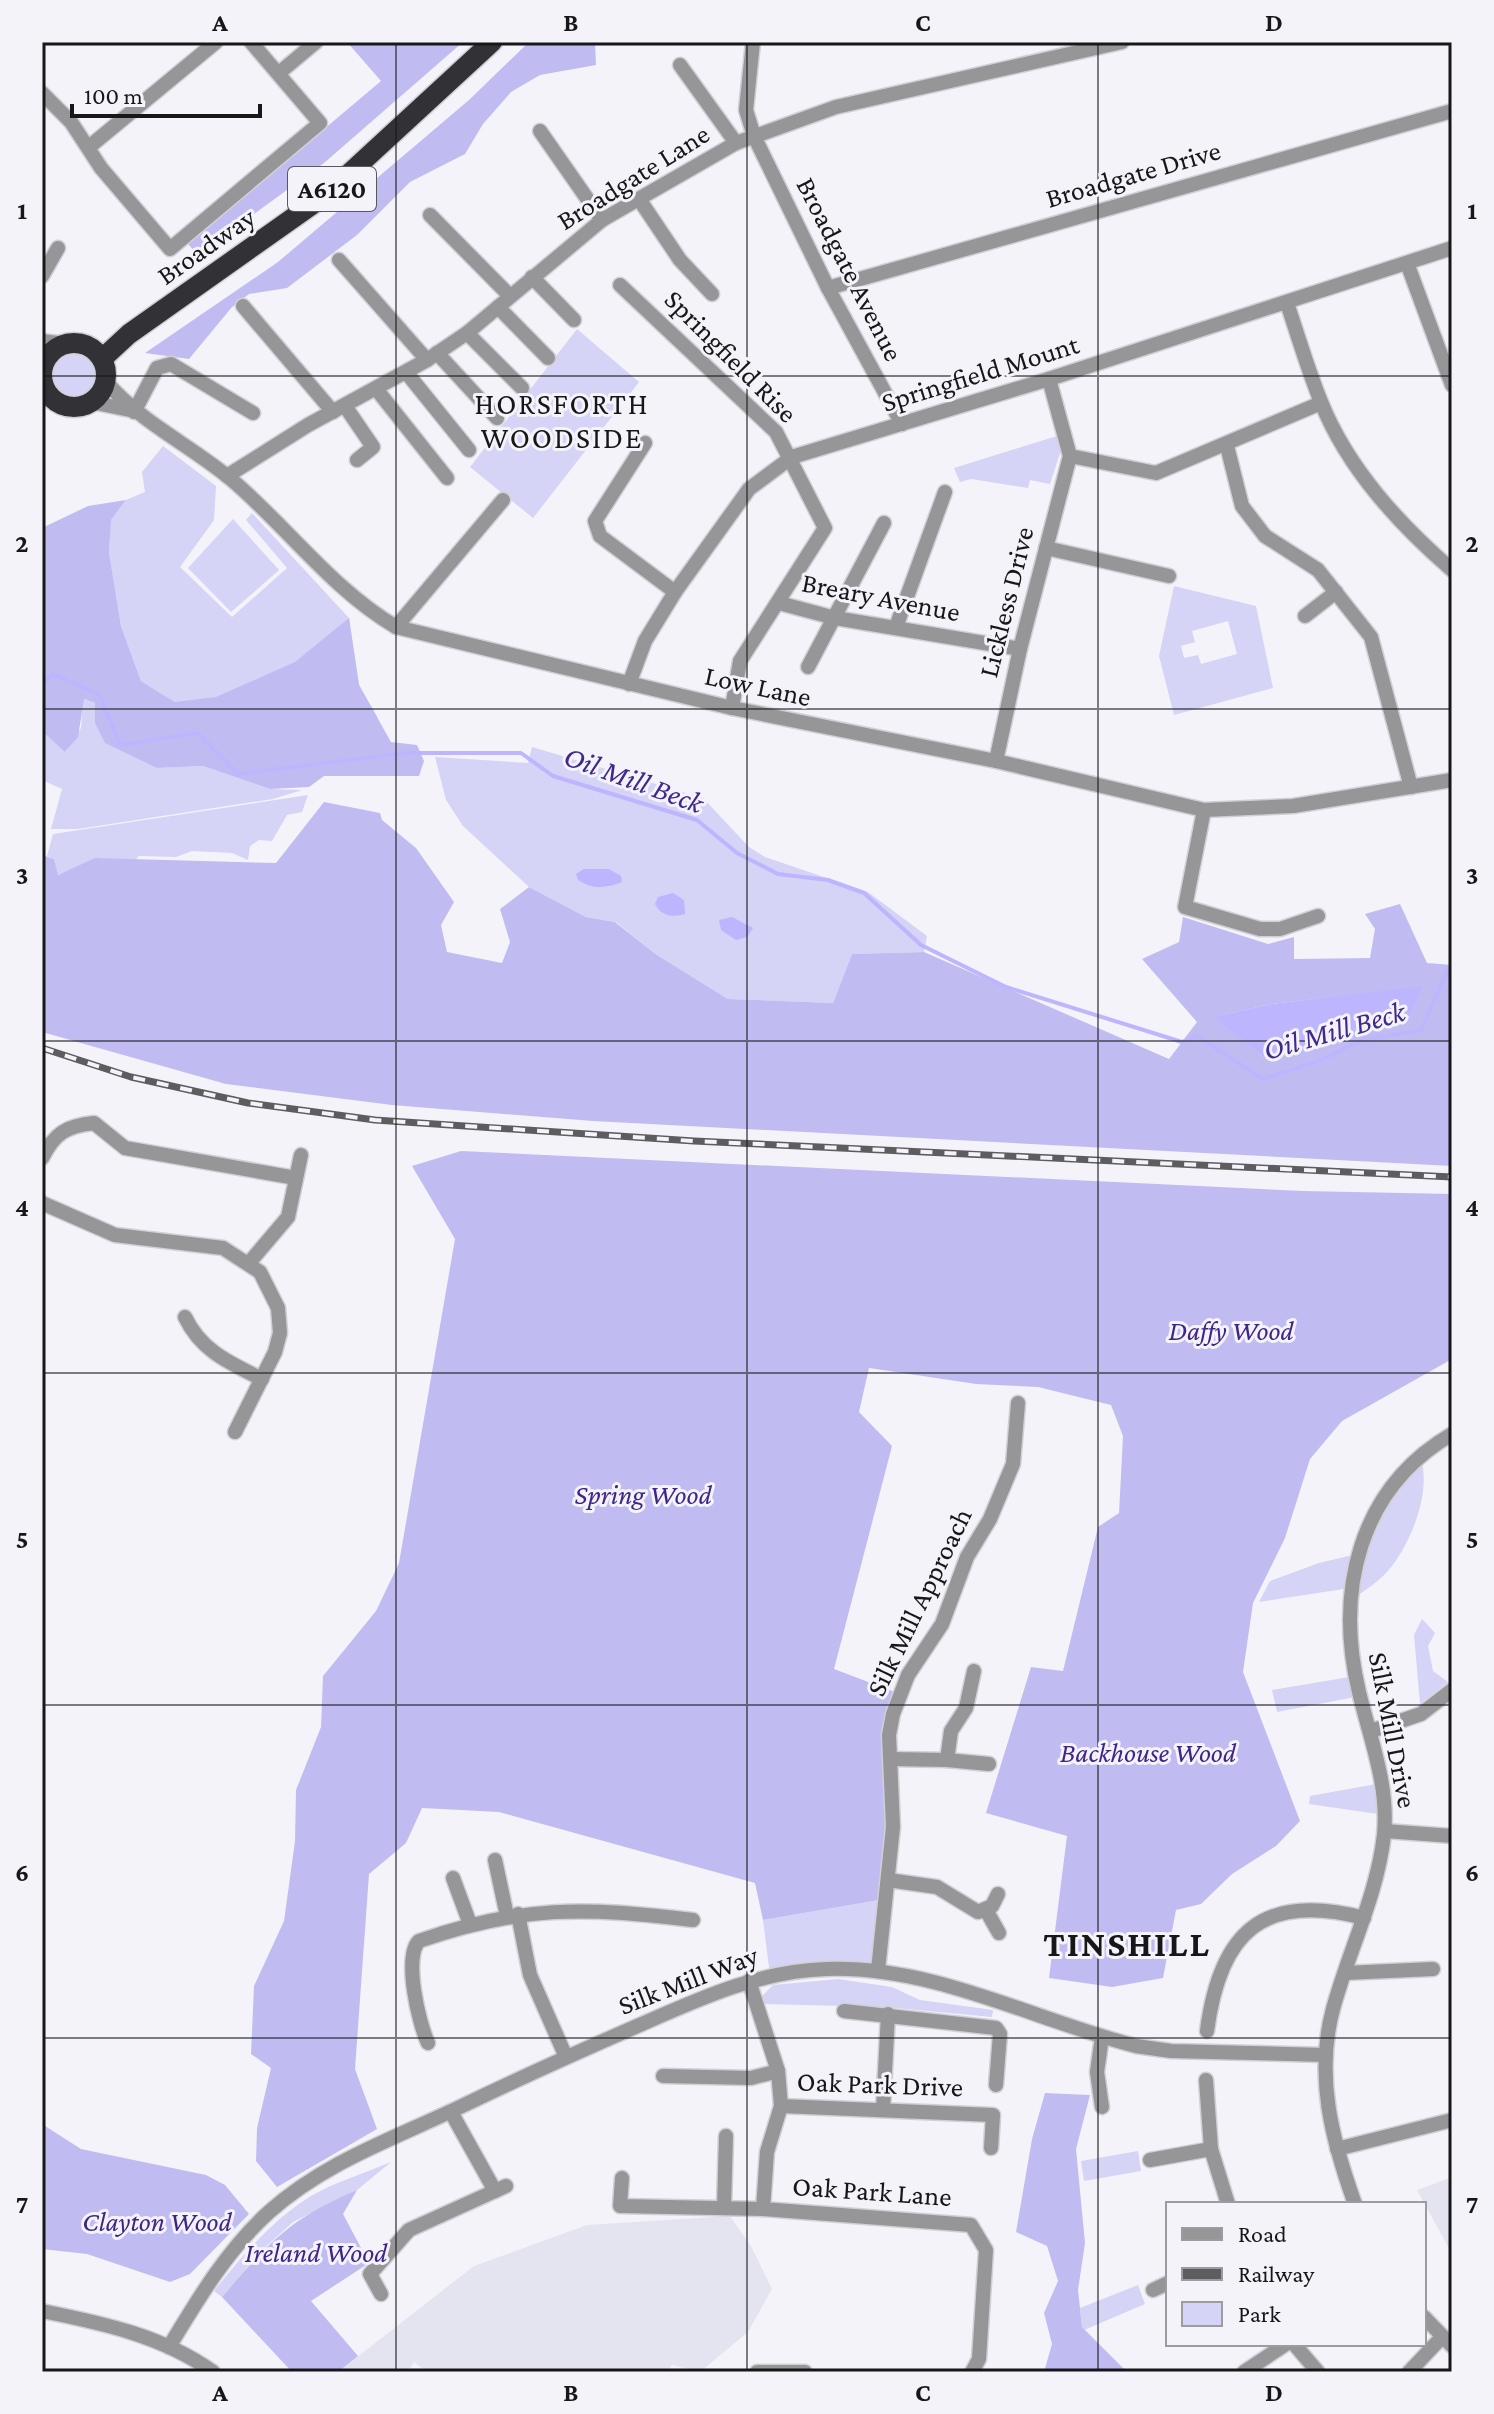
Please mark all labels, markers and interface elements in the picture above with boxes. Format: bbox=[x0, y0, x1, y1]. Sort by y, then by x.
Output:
text: A bbox=[211, 8, 228, 37]
text: B bbox=[563, 8, 579, 37]
text: C bbox=[915, 8, 931, 37]
text: D bbox=[1265, 8, 1283, 37]
scale bar bbox=[72, 68, 260, 118]
text: 100 m bbox=[84, 82, 143, 109]
street label: Broadgate Lane bbox=[551, 118, 715, 236]
street label: Broadgate Drive bbox=[1042, 134, 1224, 214]
road number: A6120 bbox=[288, 167, 376, 211]
street label: Broadgate Avenue bbox=[790, 172, 910, 366]
text: 1 bbox=[17, 196, 27, 225]
text: 1 bbox=[1467, 196, 1477, 225]
street label: Broadway bbox=[151, 200, 262, 291]
street label: Springfield Rise bbox=[658, 283, 804, 429]
street label: Springfield Mount bbox=[878, 328, 1083, 418]
district label: HORSFORTH WOODSIDE bbox=[475, 387, 649, 454]
street label: Lickless Drive bbox=[972, 524, 1040, 680]
text: 2 bbox=[15, 529, 29, 558]
text: 2 bbox=[1465, 529, 1479, 558]
street label: Breary Avenue bbox=[799, 566, 963, 628]
street label: Low Lane bbox=[702, 660, 814, 712]
water label: Oil Mill Beck bbox=[560, 739, 710, 820]
text: 3 bbox=[16, 861, 28, 890]
text: 3 bbox=[1466, 861, 1478, 890]
water label: Oil Mill Beck bbox=[1259, 994, 1410, 1066]
text: 4 bbox=[15, 1193, 29, 1222]
text: 4 bbox=[1465, 1193, 1479, 1222]
park label: Daffy Wood bbox=[1168, 1315, 1294, 1346]
park label: Spring Wood bbox=[574, 1479, 712, 1510]
street label: Silk Mill Approach bbox=[860, 1503, 978, 1701]
text: 5 bbox=[16, 1525, 28, 1554]
text: 5 bbox=[1466, 1525, 1478, 1554]
street label: Silk Mill Drive bbox=[1363, 1650, 1423, 1810]
park label: Backhouse Wood bbox=[1060, 1737, 1237, 1768]
text: 6 bbox=[15, 1858, 29, 1887]
text: 6 bbox=[1465, 1858, 1479, 1887]
district label: TINSHILL bbox=[1043, 1924, 1211, 1964]
street label: Silk Mill Way bbox=[614, 1939, 763, 2021]
street label: Oak Park Drive bbox=[796, 2066, 964, 2102]
street label: Oak Park Lane bbox=[791, 2170, 953, 2212]
text: 7 bbox=[16, 2190, 28, 2219]
text: 7 bbox=[1466, 2190, 1478, 2219]
legend bbox=[1166, 2202, 1426, 2346]
park label: Clayton Wood bbox=[82, 2206, 233, 2237]
text: Road bbox=[1238, 2220, 1287, 2247]
park label: Ireland Wood bbox=[245, 2237, 388, 2268]
text: Railway bbox=[1238, 2260, 1315, 2287]
text: Park bbox=[1238, 2300, 1281, 2327]
text: A bbox=[211, 2378, 228, 2407]
text: B bbox=[563, 2378, 579, 2407]
text: C bbox=[915, 2378, 931, 2407]
text: D bbox=[1265, 2378, 1283, 2407]

